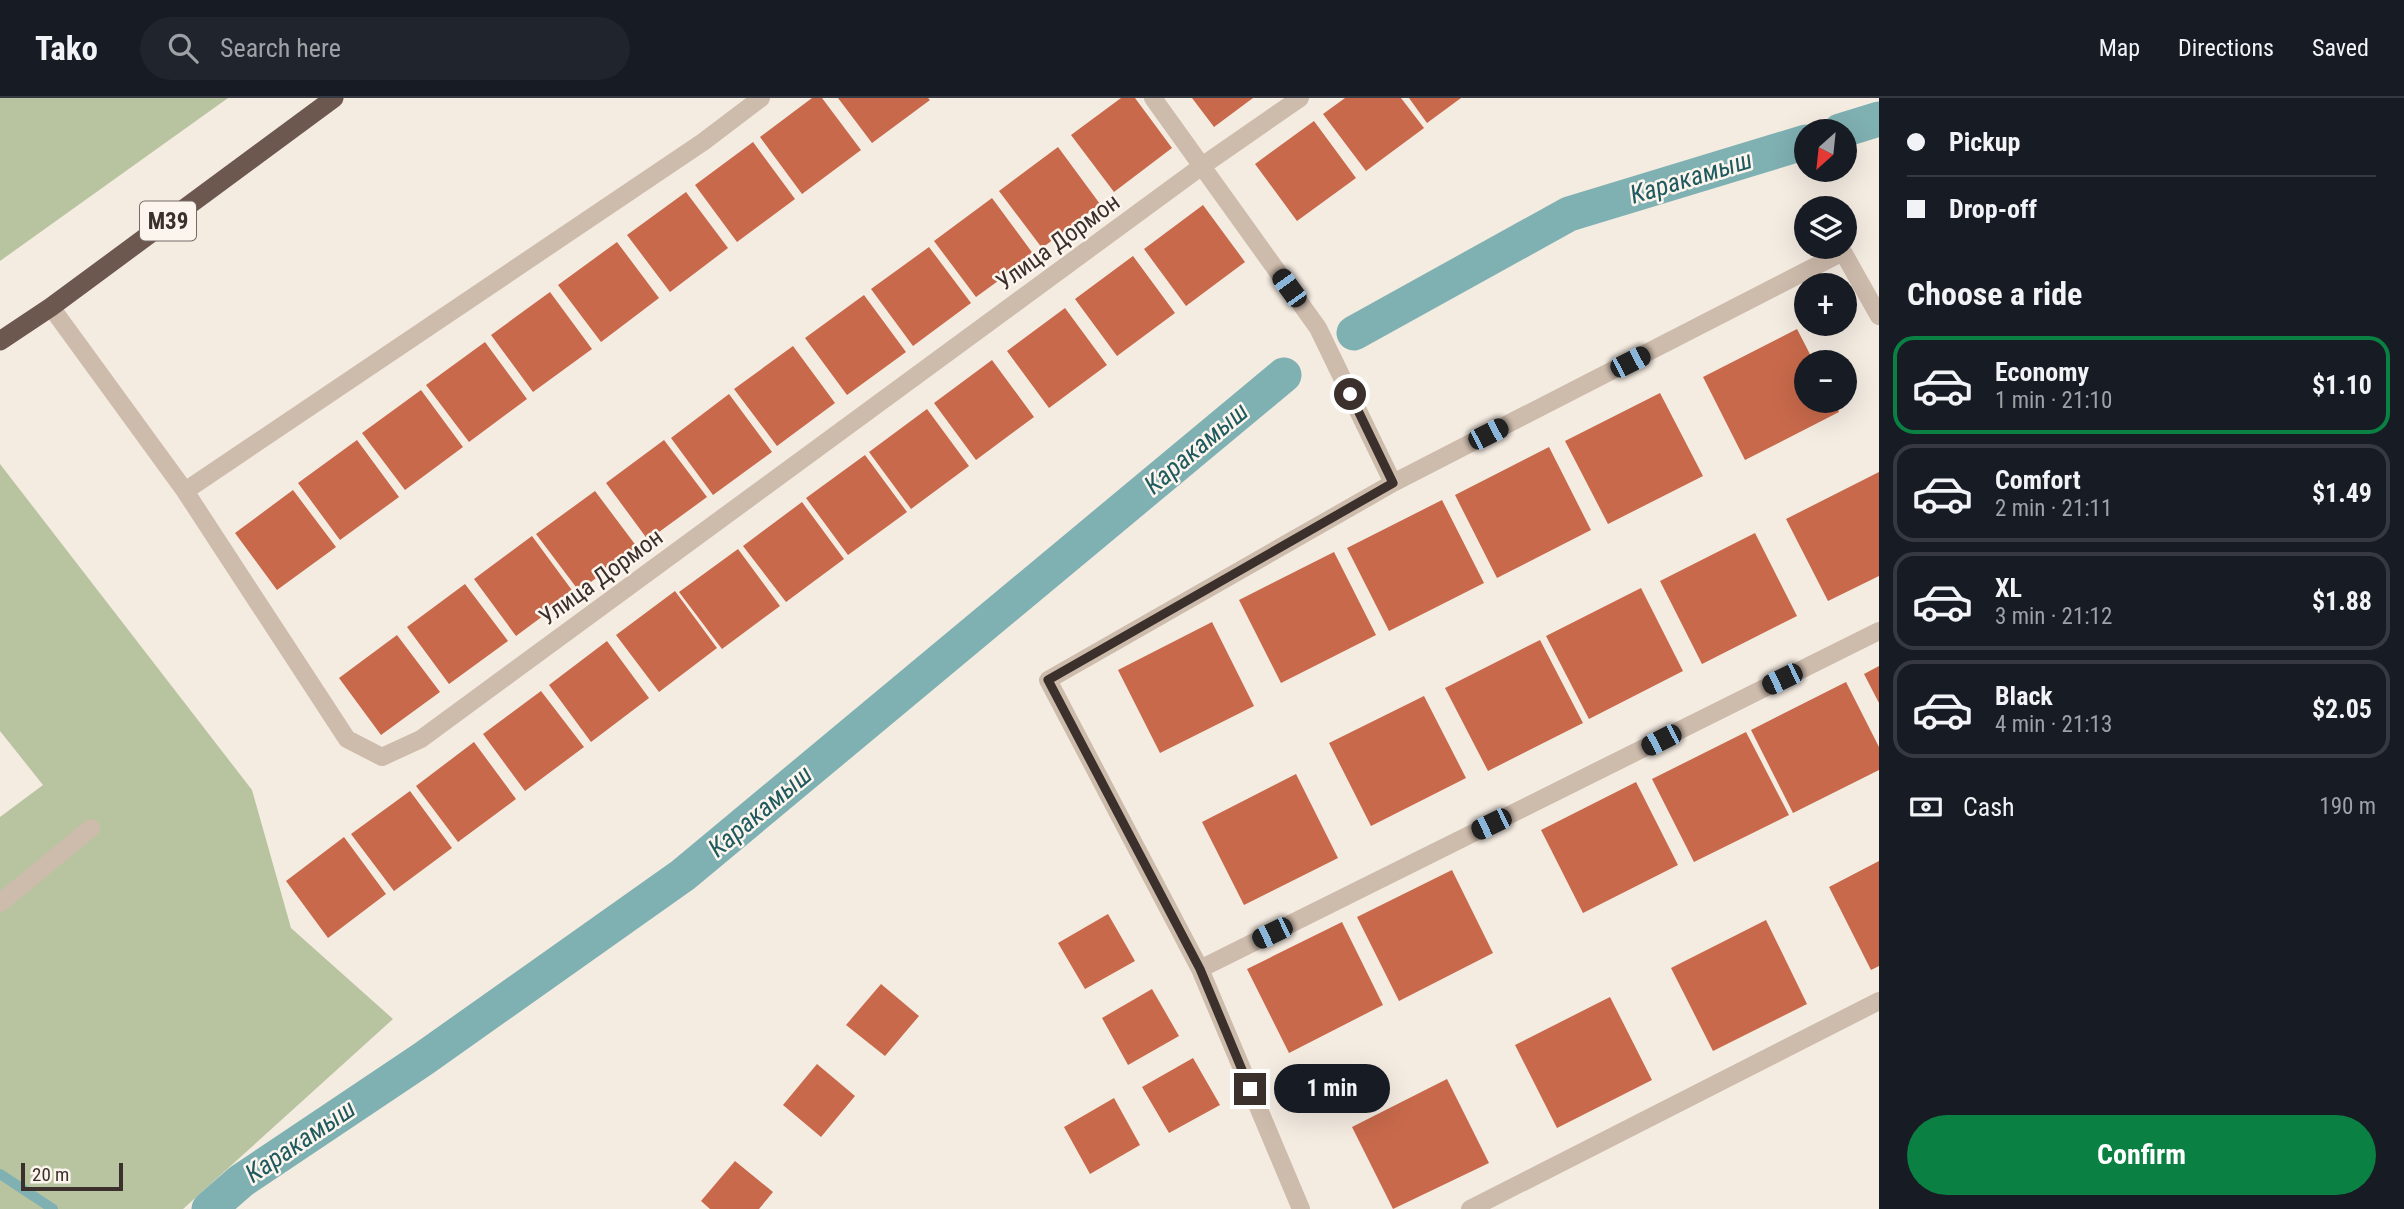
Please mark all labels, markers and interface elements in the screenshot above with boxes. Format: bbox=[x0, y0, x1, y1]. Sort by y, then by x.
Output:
search box bbox=[140, 17, 630, 80]
text: Tako bbox=[35, 29, 98, 68]
icon: search bbox=[164, 29, 202, 67]
text: Search here bbox=[220, 33, 341, 63]
text: Map bbox=[2099, 34, 2140, 62]
text: Directions bbox=[2178, 34, 2274, 62]
text: Saved bbox=[2312, 34, 2369, 62]
north arrow bbox=[1794, 119, 1857, 182]
map controls bbox=[1794, 119, 1857, 413]
text: Pickup bbox=[1949, 127, 2020, 157]
water label: Каракамыш bbox=[1626, 144, 1756, 210]
street label: Улица Дормон bbox=[991, 188, 1125, 296]
text: Drop-off bbox=[1949, 194, 2037, 224]
button: layers bbox=[1794, 196, 1857, 259]
road number: M39 bbox=[140, 202, 196, 240]
car bbox=[1269, 265, 1310, 311]
button: + bbox=[1794, 273, 1857, 336]
text: Choose a ride bbox=[1907, 275, 2082, 313]
car bbox=[1607, 343, 1654, 381]
button: − bbox=[1794, 350, 1857, 413]
icon: car bbox=[1911, 354, 1974, 417]
text: Economy bbox=[1995, 357, 2089, 387]
text: $1.10 bbox=[2312, 370, 2372, 400]
route start bbox=[1334, 378, 1366, 410]
text: 1 min · 21:10 bbox=[1995, 387, 2112, 414]
water label: Каракамыш bbox=[1138, 396, 1254, 500]
car bbox=[1465, 415, 1512, 453]
icon: car bbox=[1911, 462, 1974, 525]
text: Comfort bbox=[1995, 465, 2081, 495]
text: $1.49 bbox=[2312, 478, 2372, 508]
text: 2 min · 21:11 bbox=[1995, 495, 2112, 522]
street label: Улица Дормон bbox=[534, 523, 668, 631]
icon: car bbox=[1911, 570, 1974, 633]
text: XL bbox=[1995, 573, 2022, 603]
text: $1.88 bbox=[2312, 586, 2372, 616]
text: 3 min · 21:12 bbox=[1995, 603, 2112, 630]
car bbox=[1759, 660, 1806, 698]
icon: car bbox=[1911, 678, 1974, 741]
text: Black bbox=[1995, 681, 2053, 711]
text: $2.05 bbox=[2312, 694, 2372, 724]
text: 4 min · 21:13 bbox=[1995, 711, 2112, 738]
car bbox=[1638, 721, 1685, 759]
water label: Каракамыш bbox=[702, 759, 818, 863]
icon: cash bbox=[1907, 788, 1945, 826]
text: Cash bbox=[1963, 792, 2015, 822]
text: 190 m bbox=[2319, 793, 2376, 820]
car bbox=[1468, 805, 1515, 843]
car bbox=[1249, 914, 1296, 952]
callout: 1 min bbox=[1274, 1065, 1390, 1114]
route end bbox=[1234, 1073, 1266, 1105]
text: 1 min bbox=[1306, 1075, 1358, 1102]
water label: Каракамыш bbox=[239, 1093, 361, 1189]
button: Confirm bbox=[1907, 1115, 2376, 1195]
scale bar bbox=[21, 1160, 122, 1192]
text: 20 m bbox=[32, 1163, 69, 1186]

